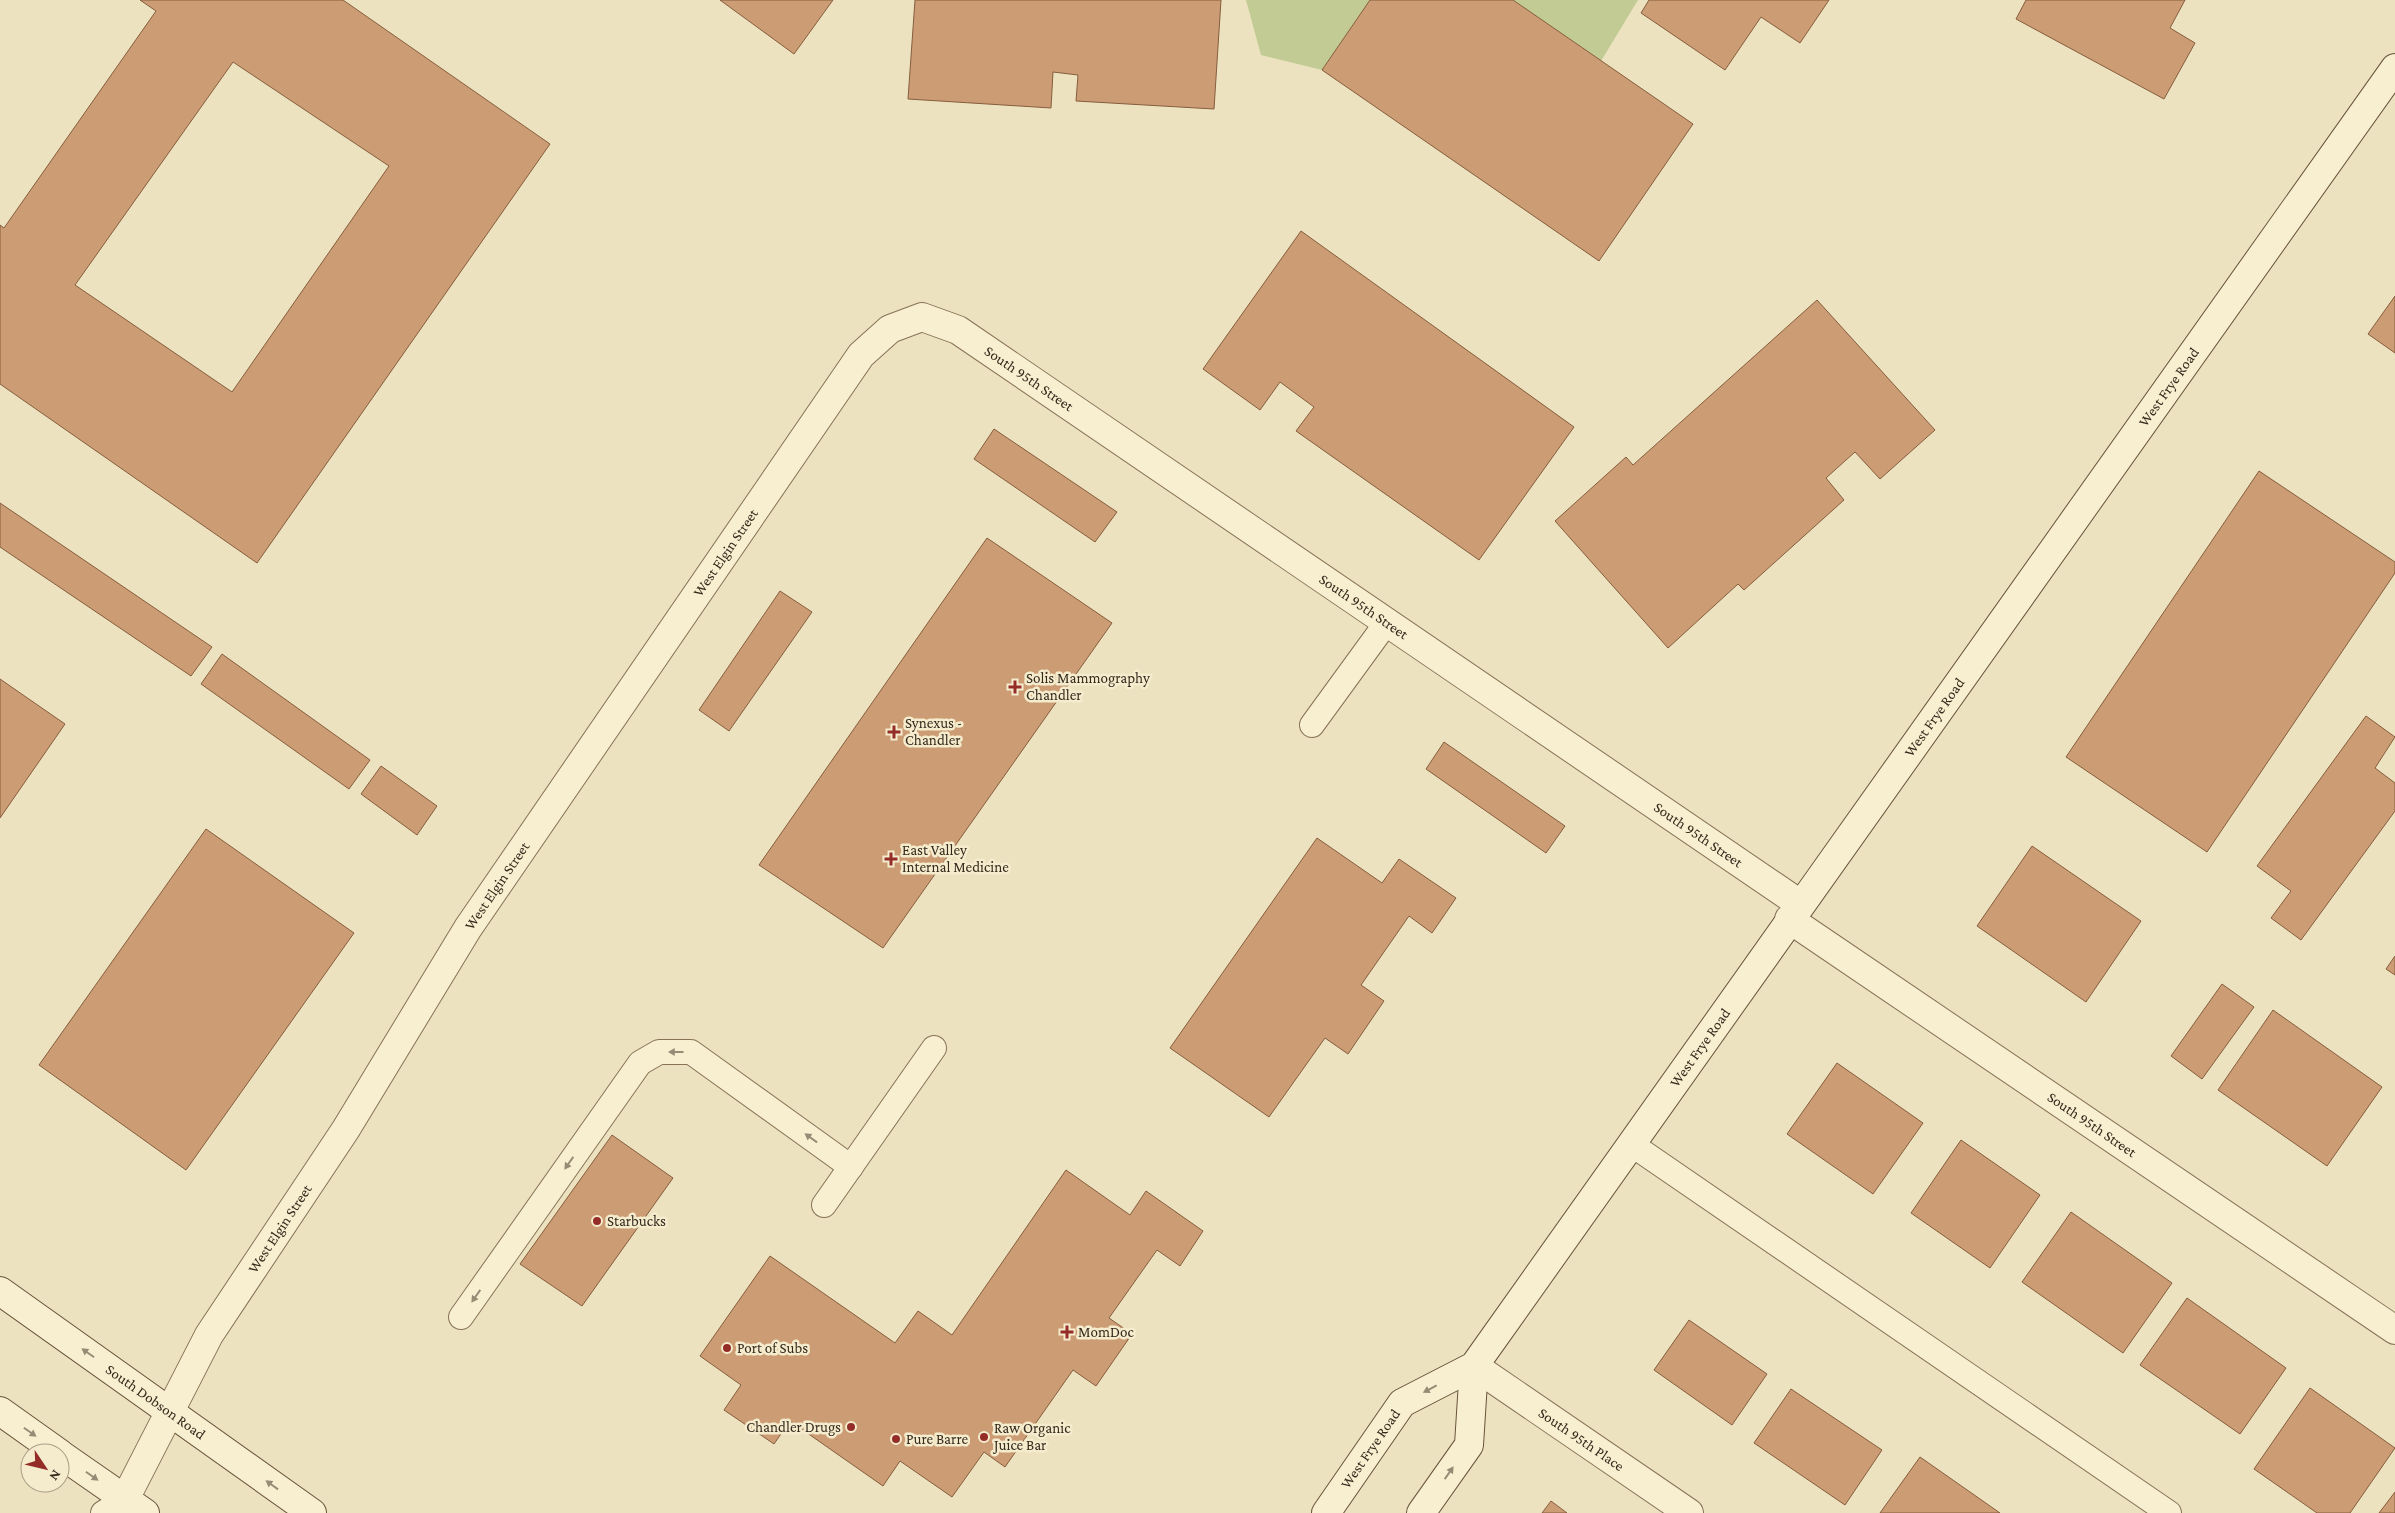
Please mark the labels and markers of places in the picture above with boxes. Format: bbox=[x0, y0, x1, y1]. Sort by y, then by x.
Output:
place label: Solis Mammography Chandler bbox=[1026, 670, 1150, 703]
marker: Solis Mammography Chandler bbox=[1008, 680, 1022, 694]
place label: Synexus - Chandler bbox=[905, 715, 962, 748]
marker: Synexus - Chandler bbox=[887, 725, 901, 739]
place label: East Valley Internal Medicine bbox=[902, 842, 1009, 875]
marker: East Valley Internal Medicine bbox=[884, 852, 898, 866]
place label: Starbucks bbox=[607, 1213, 666, 1229]
marker: Starbucks bbox=[591, 1215, 603, 1227]
place label: MomDoc bbox=[1078, 1324, 1134, 1340]
marker: MomDoc bbox=[1060, 1325, 1074, 1339]
place label: Port of Subs bbox=[737, 1340, 808, 1356]
marker: Port of Subs bbox=[721, 1342, 733, 1354]
place label: Chandler Drugs bbox=[746, 1419, 841, 1436]
place label: Raw Organic Juice Bar bbox=[992, 1420, 1071, 1454]
marker: Chandler Drugs bbox=[845, 1421, 857, 1433]
place label: Pure Barre bbox=[906, 1431, 968, 1447]
marker: Raw Organic Juice Bar bbox=[978, 1431, 990, 1443]
marker: Pure Barre bbox=[890, 1433, 902, 1445]

